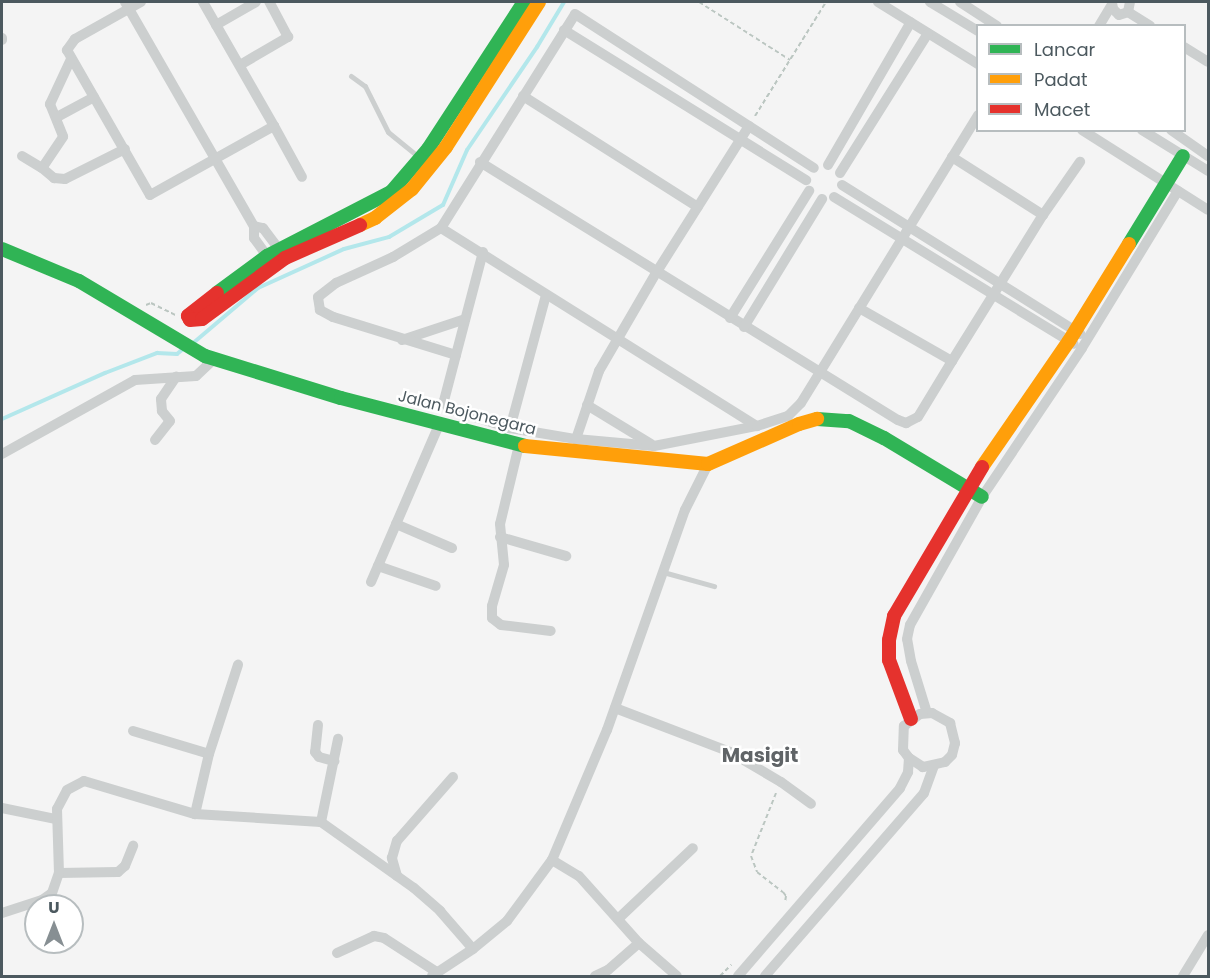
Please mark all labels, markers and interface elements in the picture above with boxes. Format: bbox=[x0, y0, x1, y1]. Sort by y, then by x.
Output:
legend bbox=[976, 24, 1186, 132]
text: Lancar bbox=[1034, 37, 1095, 62]
text: Padat bbox=[1034, 67, 1087, 92]
text: Macet bbox=[1034, 97, 1090, 122]
street label: Jalan Bojonegara bbox=[396, 387, 538, 439]
district label: Masigit bbox=[722, 743, 798, 767]
north arrow bbox=[24, 894, 84, 954]
text: U bbox=[48, 896, 60, 919]

